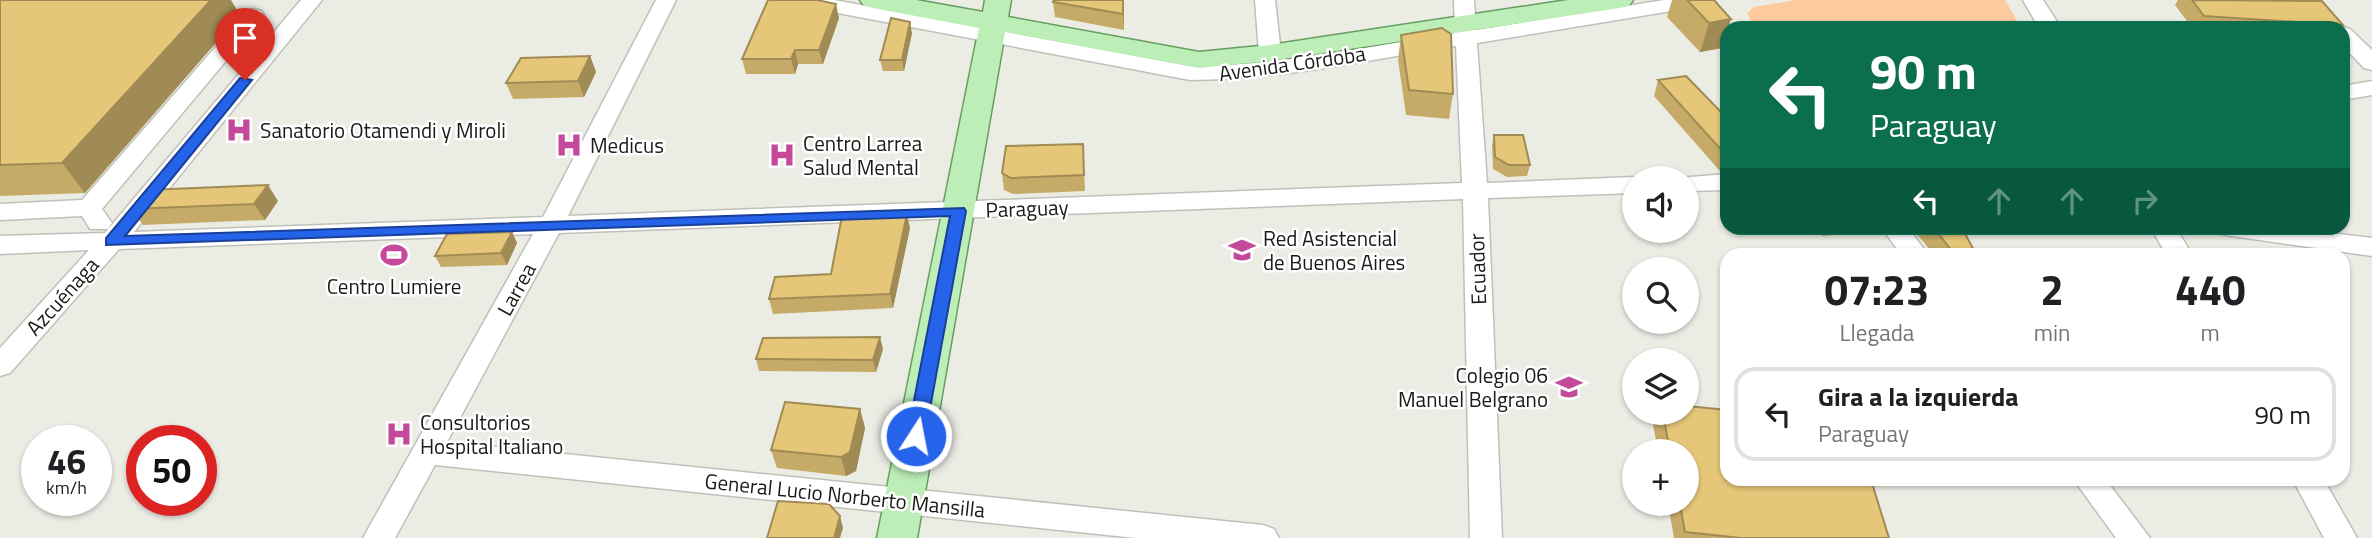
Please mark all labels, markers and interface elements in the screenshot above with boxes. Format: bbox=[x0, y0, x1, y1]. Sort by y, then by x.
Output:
pin bbox=[215, 8, 275, 80]
icon: arrive bbox=[226, 19, 264, 57]
text: 90 m bbox=[1870, 33, 1977, 108]
street label: Avenida Córdoba bbox=[1217, 37, 1368, 89]
icon: left bbox=[1755, 49, 1846, 140]
text: Paraguay bbox=[1870, 101, 1997, 149]
place label: Sanatorio Otamendi y Miroli bbox=[260, 114, 506, 146]
hospital icon: Sanatorio Otamendi y Miroli bbox=[224, 115, 254, 145]
place label: Centro Larrea Salud Mental bbox=[803, 127, 923, 183]
place label: Medicus bbox=[590, 129, 664, 161]
hospital icon: Medicus bbox=[554, 130, 584, 160]
hospital icon: Centro Larrea Salud Mental bbox=[767, 140, 797, 170]
map controls bbox=[1622, 166, 1699, 516]
button: sound bbox=[1622, 166, 1699, 243]
icon: left bbox=[1907, 182, 1945, 220]
icon: ahead bbox=[1980, 182, 2018, 220]
icon: ahead bbox=[2053, 182, 2091, 220]
icon: right bbox=[2126, 182, 2164, 220]
street label: Paraguay bbox=[985, 191, 1069, 225]
place label: Red Asistencial de Buenos Aires bbox=[1263, 222, 1405, 278]
street label: Ecuador bbox=[1460, 233, 1494, 305]
school or university icon: Red Asistencial de Buenos Aires bbox=[1227, 235, 1257, 265]
sports icon: Centro Lumiere bbox=[379, 240, 409, 270]
street label: Azcuénaga bbox=[18, 249, 106, 342]
street label: Larrea bbox=[488, 256, 544, 321]
button: search bbox=[1622, 257, 1699, 334]
text: 07:23 bbox=[1824, 257, 1929, 321]
text: 2 bbox=[2040, 257, 2064, 321]
text: 440 bbox=[2175, 257, 2245, 321]
place label: Centro Lumiere bbox=[327, 270, 461, 302]
text: Llegada bbox=[1839, 315, 1914, 350]
text: min bbox=[2034, 315, 2070, 350]
text: m bbox=[2201, 315, 2220, 350]
button: layers bbox=[1622, 348, 1699, 425]
place label: Colegio 06 Manuel Belgrano bbox=[1398, 359, 1548, 415]
school or university icon: Colegio 06 Manuel Belgrano bbox=[1554, 372, 1584, 402]
text: Gira a la izquierda bbox=[1818, 377, 2019, 416]
icon: left bbox=[1759, 395, 1797, 433]
text: 90 m bbox=[2254, 395, 2311, 434]
position arrow bbox=[879, 399, 953, 473]
place label: Consultorios Hospital Italiano bbox=[420, 406, 563, 462]
text: Paraguay bbox=[1818, 416, 1909, 451]
hospital icon: Consultorios Hospital Italiano bbox=[384, 419, 414, 449]
speed limit sign: 50 bbox=[126, 425, 217, 516]
text: 46 bbox=[47, 434, 86, 488]
button: + bbox=[1622, 439, 1699, 516]
street label: General Lucio Norberto Mansilla bbox=[703, 464, 987, 526]
text: km/h bbox=[46, 474, 87, 501]

